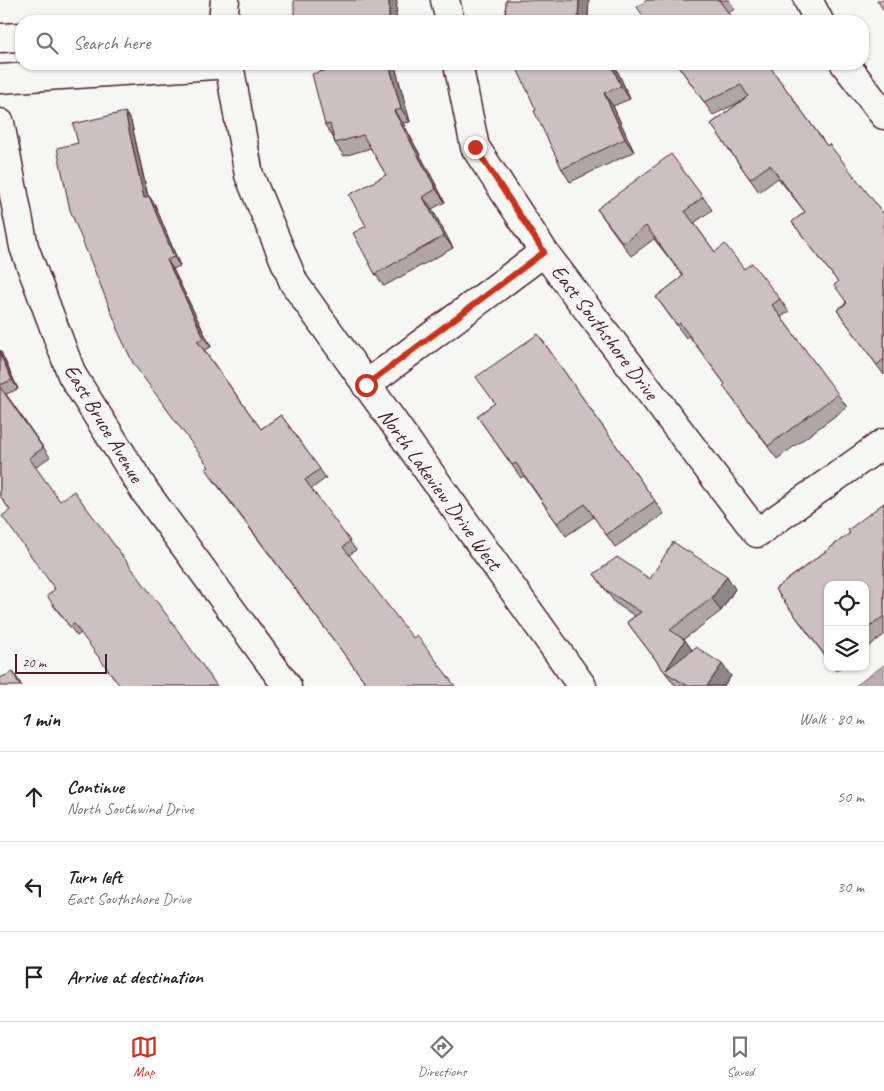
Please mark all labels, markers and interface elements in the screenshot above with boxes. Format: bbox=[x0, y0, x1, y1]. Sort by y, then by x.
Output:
search box bbox=[15, 15, 869, 70]
icon: search bbox=[33, 29, 61, 57]
text: Search here bbox=[73, 31, 150, 55]
route end bbox=[464, 136, 487, 159]
street label: East Southshore Drive bbox=[546, 259, 666, 406]
street label: East Bruce Avenue bbox=[58, 359, 150, 488]
route start bbox=[355, 374, 378, 397]
street label: North Lakeview Drive West bbox=[373, 403, 509, 577]
map controls bbox=[824, 581, 869, 671]
button: locate bbox=[824, 581, 869, 626]
button: layers bbox=[824, 626, 869, 671]
scale bar bbox=[15, 651, 108, 674]
text: 20 m bbox=[22, 654, 46, 671]
text: 1 min bbox=[20, 706, 60, 732]
text: Walk · 80 m bbox=[799, 709, 864, 729]
text: Continue bbox=[67, 775, 124, 799]
icon: ahead bbox=[20, 783, 48, 811]
text: 50 m bbox=[837, 787, 864, 807]
text: North Southwind Drive bbox=[67, 799, 193, 819]
text: Turn left bbox=[67, 865, 122, 889]
icon: left bbox=[20, 873, 48, 901]
text: 30 m bbox=[837, 877, 864, 897]
text: East Southshore Drive bbox=[67, 889, 191, 909]
icon: arrive bbox=[20, 963, 48, 991]
text: Arrive at destination bbox=[67, 965, 203, 989]
tab: Map bbox=[130, 1033, 158, 1080]
tab: Directions bbox=[418, 1033, 466, 1080]
tab: Saved bbox=[726, 1033, 754, 1080]

